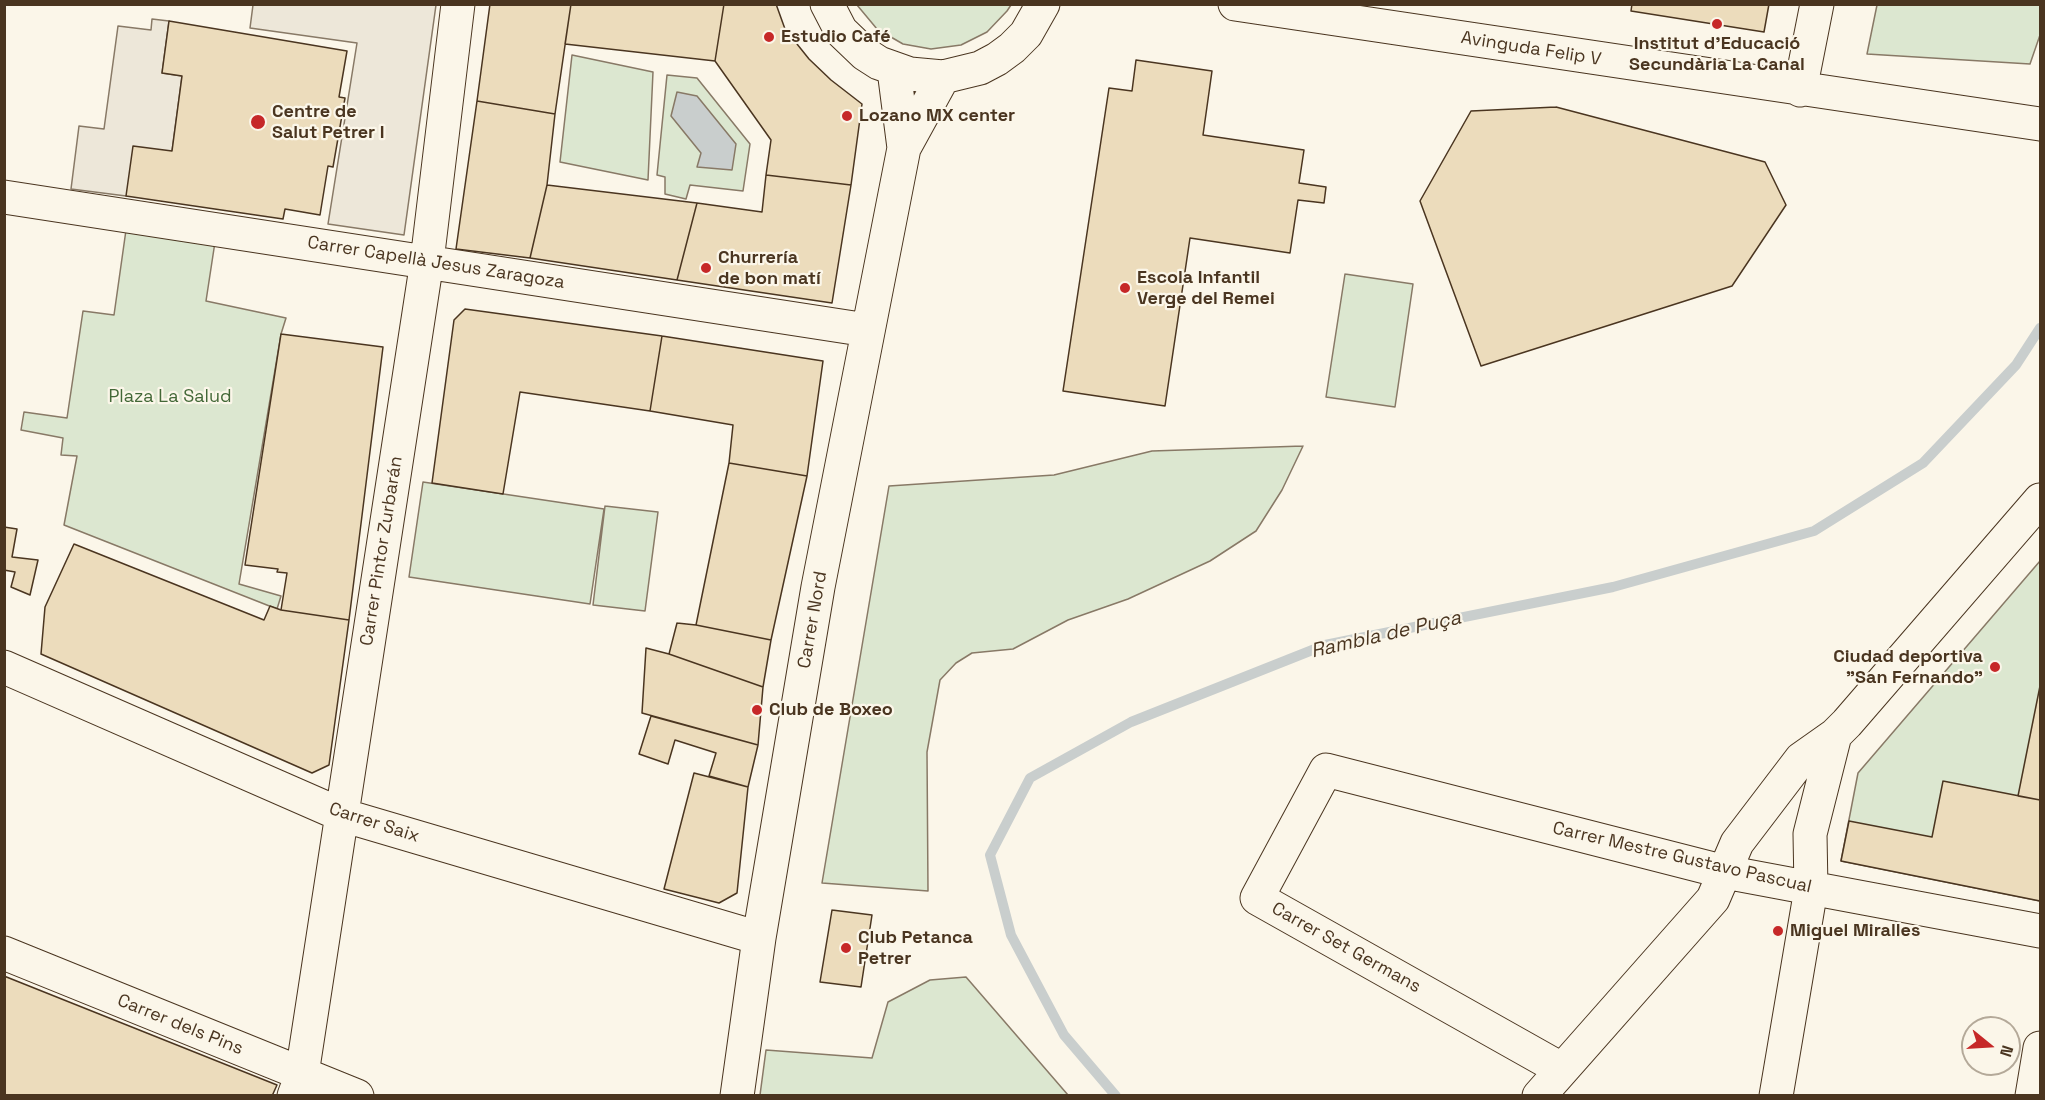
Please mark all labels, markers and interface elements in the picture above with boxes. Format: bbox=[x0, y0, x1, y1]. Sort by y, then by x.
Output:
marker: Institut d'Educació Secundària La Canal bbox=[1710, 17, 1724, 31]
place label: Estudio Café bbox=[781, 26, 891, 48]
street label: Avinguda Felip V bbox=[1459, 27, 1603, 71]
marker: Estudio Café bbox=[762, 30, 776, 44]
place label: Institut d'Educació Secundària La Canal bbox=[1629, 33, 1805, 76]
place label: Centre de Salut Petrer I bbox=[272, 101, 385, 144]
place label: Lozano MX center bbox=[859, 105, 1015, 127]
marker: Lozano MX center bbox=[840, 109, 854, 123]
marker: Centre de Salut Petrer I bbox=[249, 113, 267, 131]
street label: Carrer Capellà Jesus Zaragoza bbox=[306, 232, 566, 294]
place label: Churrería de bon matí bbox=[718, 247, 821, 290]
marker: Churrería de bon matí bbox=[699, 261, 713, 275]
place label: Escola Infantil Verge del Remei bbox=[1137, 267, 1275, 310]
marker: Escola Infantil Verge del Remei bbox=[1118, 281, 1132, 295]
park label: Plaza La Salud bbox=[108, 386, 232, 408]
street label: Carrer Pintor Zurbarán bbox=[356, 455, 408, 647]
street label: Carrer Nord bbox=[794, 570, 832, 670]
water label: Rambla de Puça bbox=[1309, 606, 1463, 664]
place label: Ciudad deportiva "San Fernando" bbox=[1833, 646, 1983, 688]
marker: Ciudad deportiva "San Fernando" bbox=[1988, 660, 2002, 674]
place label: Club de Boxeo bbox=[769, 699, 893, 721]
marker: Club de Boxeo bbox=[750, 703, 764, 717]
street label: Carrer Saix bbox=[326, 798, 422, 848]
street label: Carrer Mestre Gustavo Pascual bbox=[1550, 818, 1814, 898]
street label: Carrer Set Germans bbox=[1268, 898, 1424, 998]
place label: Miguel Miralles bbox=[1790, 920, 1920, 942]
marker: Miguel Miralles bbox=[1771, 924, 1785, 938]
place label: Club Petanca Petrer bbox=[858, 927, 973, 970]
marker: Club Petanca Petrer bbox=[839, 941, 853, 955]
street label: Carrer dels Pins bbox=[114, 990, 246, 1060]
north arrow bbox=[1961, 1016, 2021, 1076]
text: N bbox=[1995, 1043, 2018, 1059]

